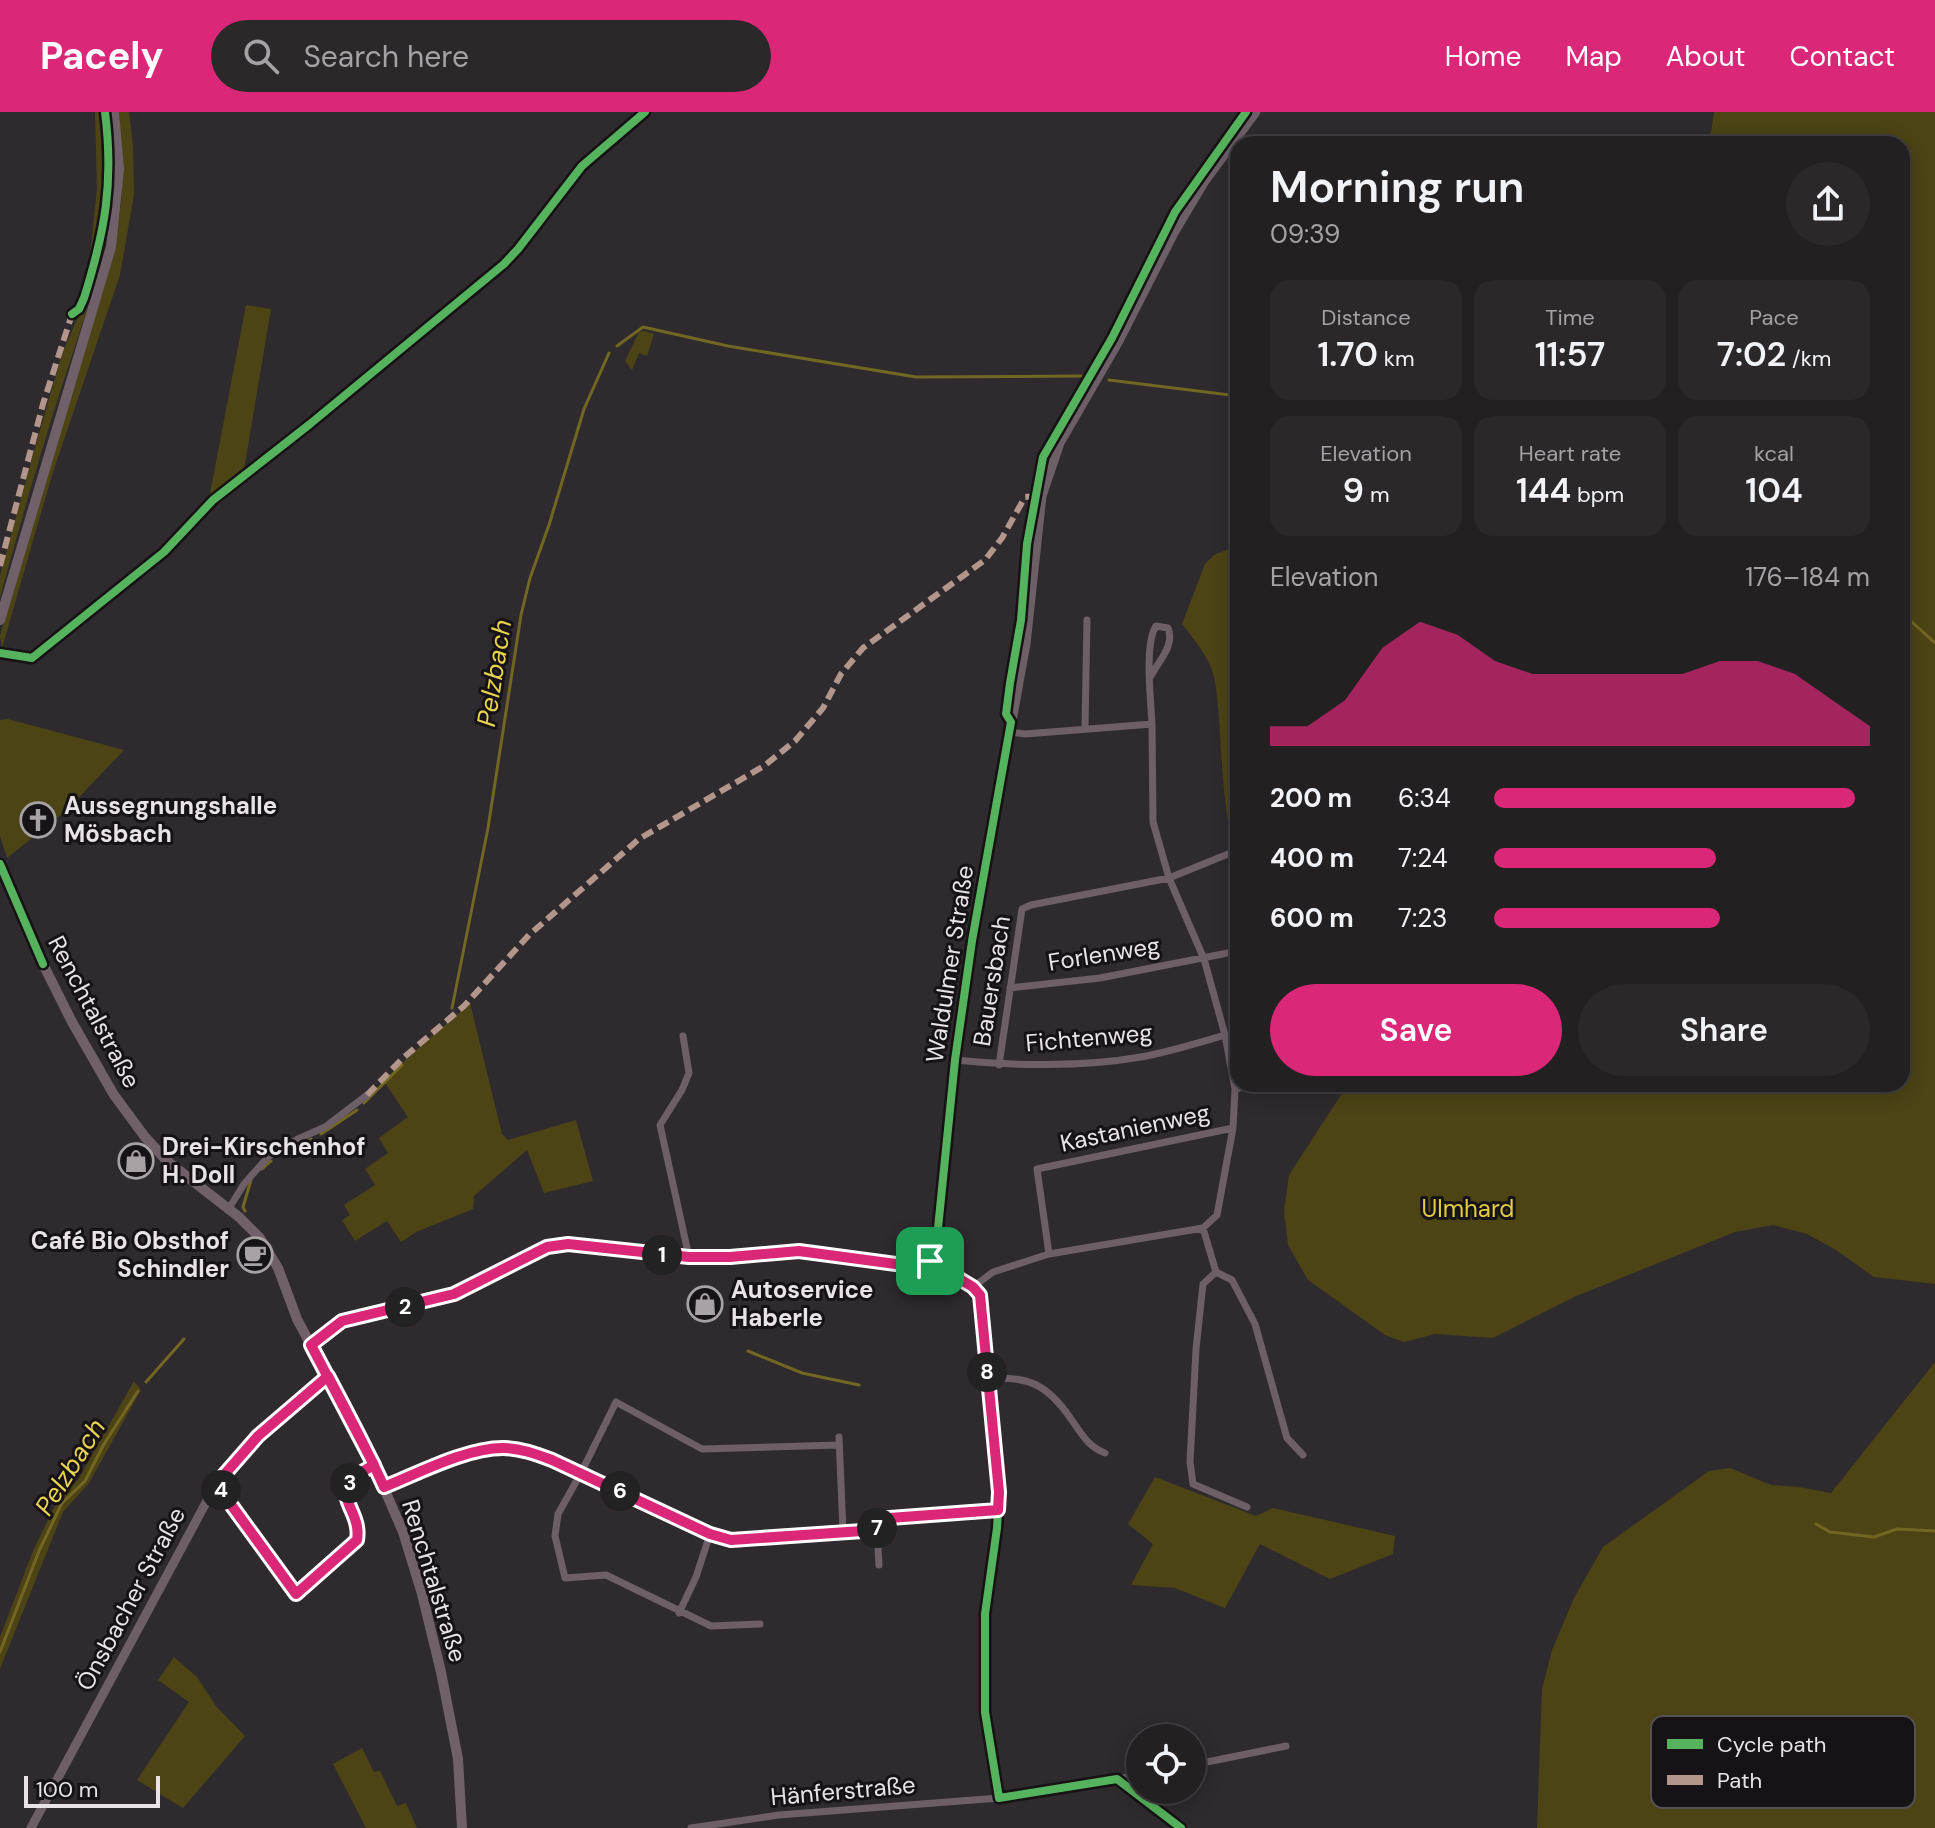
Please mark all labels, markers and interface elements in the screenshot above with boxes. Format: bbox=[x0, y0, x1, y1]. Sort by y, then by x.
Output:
search box bbox=[211, 20, 771, 92]
text: Pacely bbox=[40, 31, 163, 81]
icon: search bbox=[239, 34, 283, 78]
text: Search here bbox=[303, 37, 469, 76]
text: Home bbox=[1445, 38, 1521, 75]
text: Map bbox=[1565, 38, 1622, 75]
text: About bbox=[1666, 38, 1745, 75]
text: Contact bbox=[1789, 38, 1895, 75]
text: Morning run bbox=[1270, 158, 1524, 216]
button: share bbox=[1786, 162, 1870, 246]
text: 09:39 bbox=[1270, 217, 1340, 251]
text: Distance bbox=[1321, 303, 1411, 332]
text: Time bbox=[1545, 303, 1595, 332]
text: Pace bbox=[1749, 303, 1799, 332]
text: 1.70 bbox=[1317, 332, 1378, 377]
text: 11:57 bbox=[1535, 332, 1605, 377]
text: 7:02 bbox=[1717, 332, 1786, 377]
text: km bbox=[1378, 344, 1415, 373]
text: /km bbox=[1786, 344, 1831, 373]
text: Elevation bbox=[1320, 439, 1412, 468]
text: Heart rate bbox=[1519, 439, 1621, 468]
text: kcal bbox=[1754, 439, 1794, 468]
text: 9 bbox=[1343, 468, 1364, 513]
text: 144 bbox=[1516, 468, 1571, 513]
text: 104 bbox=[1745, 468, 1803, 513]
text: m bbox=[1364, 480, 1390, 509]
text: bpm bbox=[1571, 480, 1624, 509]
text: Elevation bbox=[1270, 560, 1378, 594]
text: 176–184 m bbox=[1745, 560, 1870, 594]
water label: Pelzbach bbox=[469, 617, 519, 729]
text: 200 m bbox=[1270, 781, 1352, 815]
text: 6:34 bbox=[1398, 781, 1451, 815]
place label: Aussegnungshalle Mösbach bbox=[64, 790, 277, 849]
church icon: Aussegnungshalle Mösbach bbox=[19, 801, 57, 839]
text: 400 m bbox=[1270, 841, 1354, 875]
text: 7:24 bbox=[1398, 841, 1447, 875]
street label: Waldulmer Straße bbox=[919, 863, 980, 1065]
text: 600 m bbox=[1270, 901, 1354, 935]
text: 7:23 bbox=[1398, 901, 1447, 935]
street label: Bauersbach bbox=[966, 914, 1017, 1048]
street label: Forlenweg bbox=[1046, 929, 1162, 978]
street label: Renchtalstraße bbox=[41, 930, 148, 1093]
button: Save bbox=[1270, 984, 1562, 1076]
button: Share bbox=[1578, 984, 1870, 1076]
street label: Fichtenweg bbox=[1024, 1017, 1154, 1058]
street label: Kastanienweg bbox=[1057, 1097, 1213, 1159]
place label: Drei-Kirschenhof H. Doll bbox=[162, 1131, 365, 1190]
shop icon: Drei-Kirschenhof H. Doll bbox=[117, 1142, 155, 1180]
park label: Ulmhard bbox=[1422, 1193, 1514, 1224]
place label: Café Bio Obsthof Schindler bbox=[31, 1225, 229, 1284]
pin bbox=[896, 1227, 964, 1295]
pin: 1 bbox=[642, 1235, 682, 1275]
cafe icon: Café Bio Obsthof Schindler bbox=[236, 1236, 274, 1274]
icon: arrive bbox=[908, 1239, 952, 1283]
text: 1 bbox=[658, 1240, 666, 1269]
place label: Autoservice Haberle bbox=[731, 1274, 874, 1333]
shop icon: Autoservice Haberle bbox=[686, 1285, 724, 1323]
pin: 2 bbox=[385, 1287, 425, 1327]
text: 2 bbox=[399, 1292, 411, 1321]
pin: 8 bbox=[967, 1352, 1007, 1392]
text: 8 bbox=[980, 1357, 994, 1386]
water label: Pelzbach bbox=[27, 1412, 113, 1522]
pin: 3 bbox=[330, 1463, 370, 1503]
text: 3 bbox=[343, 1468, 357, 1497]
pin: 4 bbox=[201, 1470, 241, 1510]
pin: 6 bbox=[600, 1471, 640, 1511]
text: 4 bbox=[214, 1475, 228, 1504]
text: 6 bbox=[613, 1476, 627, 1505]
street label: Renchtalstraße bbox=[395, 1496, 474, 1666]
street label: Önsbacher Straße bbox=[69, 1502, 192, 1696]
pin: 7 bbox=[857, 1508, 897, 1548]
text: 7 bbox=[871, 1513, 883, 1542]
legend bbox=[1651, 1716, 1915, 1808]
map controls bbox=[1126, 1724, 1206, 1804]
button: locate bbox=[1126, 1724, 1206, 1804]
text: Cycle path bbox=[1717, 1730, 1827, 1759]
text: Path bbox=[1717, 1766, 1762, 1795]
street label: Hänferstraße bbox=[769, 1769, 917, 1812]
scale bar bbox=[24, 1772, 160, 1808]
text: 100 m bbox=[36, 1775, 98, 1804]

